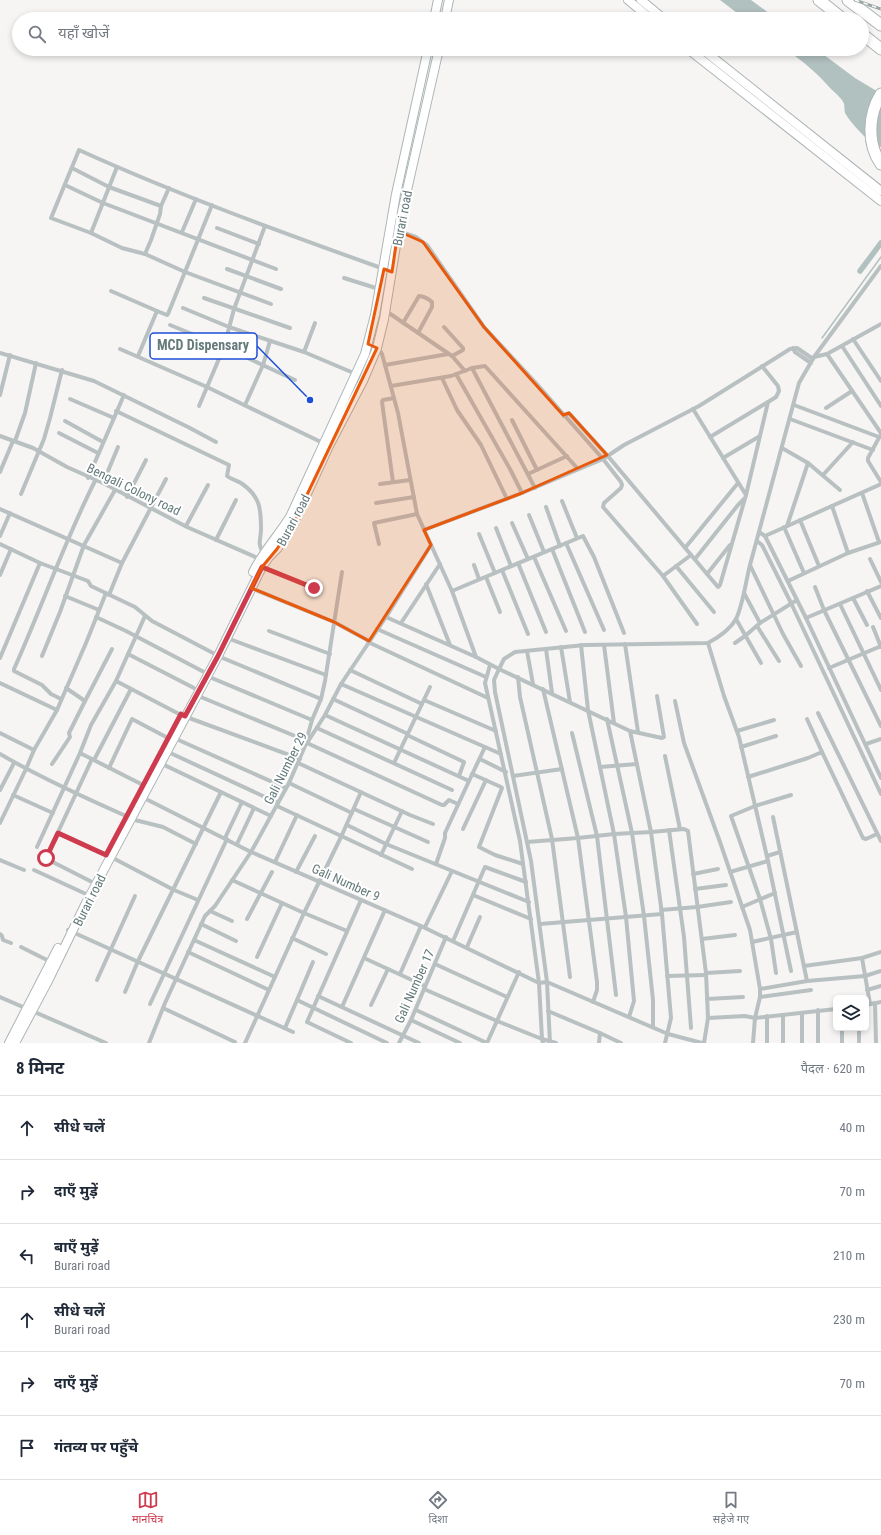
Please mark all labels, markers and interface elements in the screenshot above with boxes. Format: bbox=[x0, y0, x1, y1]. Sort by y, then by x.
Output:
search box bbox=[12, 12, 869, 56]
icon: search bbox=[26, 23, 48, 45]
text: यहाँ खोजें bbox=[58, 24, 109, 42]
street label: Burari road bbox=[390, 189, 415, 247]
callout: MCD Dispensary bbox=[150, 333, 257, 359]
text: MCD Dispensary bbox=[157, 337, 250, 353]
street label: Bengali Colony road bbox=[85, 460, 183, 519]
street label: Burari road bbox=[274, 492, 313, 549]
route end bbox=[305, 579, 323, 597]
street label: Gali Number 29 bbox=[261, 730, 310, 807]
route start bbox=[37, 849, 55, 867]
street label: Gali Number 9 bbox=[309, 861, 382, 904]
street label: Burari road bbox=[70, 872, 109, 929]
street label: Gali Number 17 bbox=[391, 947, 437, 1025]
map controls bbox=[833, 995, 869, 1031]
button: layers bbox=[833, 995, 869, 1031]
text: 8 मिनट bbox=[16, 1058, 64, 1078]
text: पैदल · 620 m bbox=[801, 1061, 865, 1076]
icon: ahead bbox=[16, 1117, 38, 1139]
text: सीधे चलें bbox=[54, 1118, 105, 1136]
text: 40 m bbox=[839, 1120, 865, 1135]
icon: right bbox=[16, 1181, 38, 1203]
text: दाएँ मुड़ें bbox=[54, 1182, 98, 1200]
text: 70 m bbox=[839, 1184, 865, 1199]
text: बाएँ मुड़ें bbox=[54, 1238, 99, 1256]
icon: left bbox=[16, 1245, 38, 1267]
text: 210 m bbox=[833, 1248, 865, 1263]
text: Burari road bbox=[54, 1258, 110, 1273]
text: सीधे चलें bbox=[54, 1302, 105, 1320]
icon: ahead bbox=[16, 1309, 38, 1331]
text: 230 m bbox=[833, 1312, 865, 1327]
text: Burari road bbox=[54, 1322, 110, 1337]
icon: right bbox=[16, 1373, 38, 1395]
text: दाएँ मुड़ें bbox=[54, 1374, 98, 1392]
text: 70 m bbox=[839, 1376, 865, 1391]
icon: arrive bbox=[16, 1437, 38, 1459]
text: गंतव्य पर पहुँचे bbox=[54, 1438, 138, 1456]
tab: मानचित्र bbox=[132, 1489, 163, 1527]
tab: दिशा bbox=[427, 1489, 449, 1527]
tab: सहेजे गए bbox=[713, 1489, 749, 1527]

